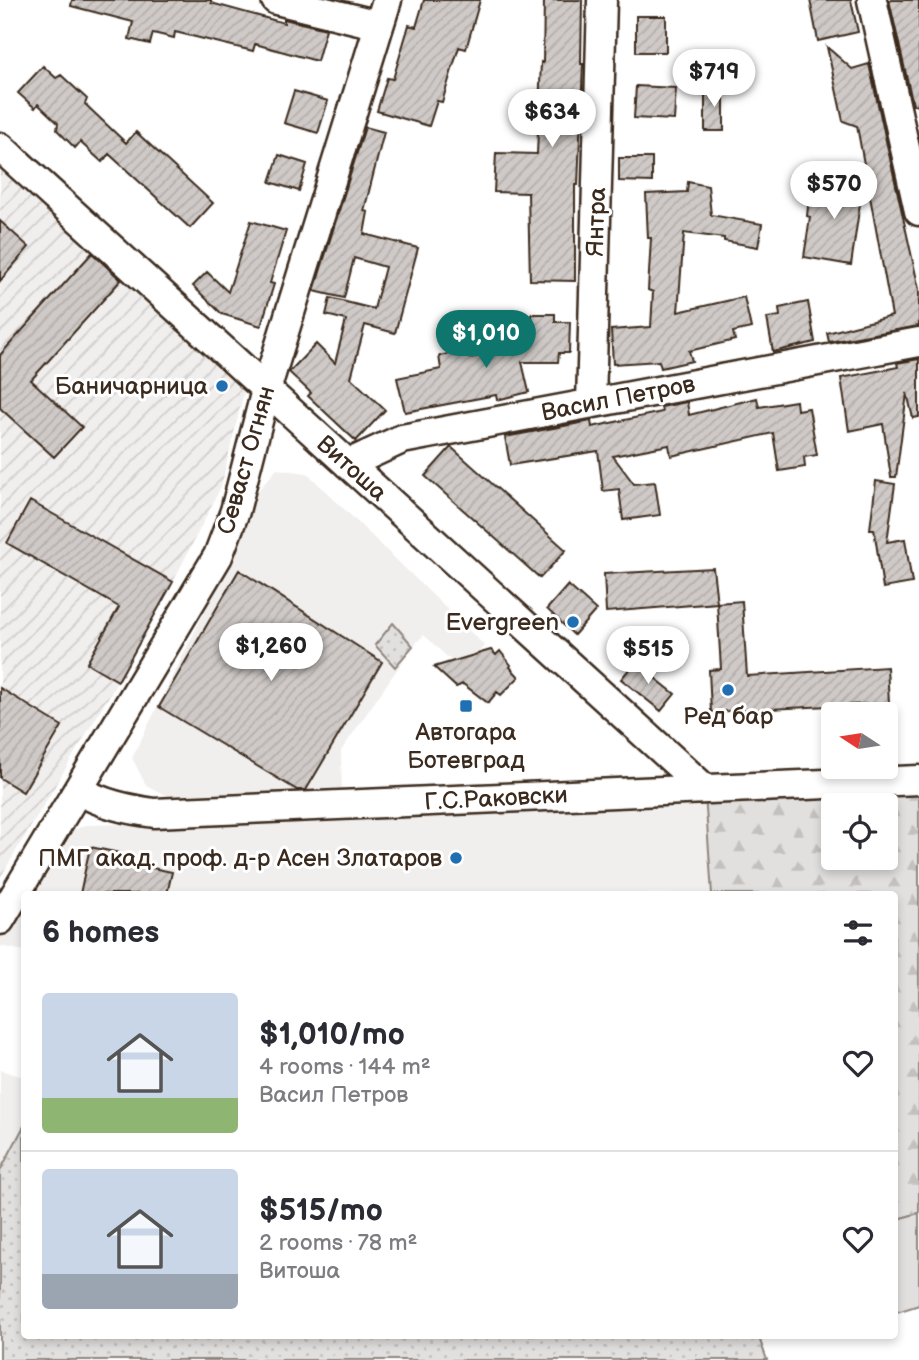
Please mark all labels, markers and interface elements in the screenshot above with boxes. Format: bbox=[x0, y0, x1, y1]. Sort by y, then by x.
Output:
pin: $719 bbox=[673, 50, 755, 109]
text: $719 bbox=[688, 58, 740, 86]
pin: $634 bbox=[511, 90, 593, 149]
text: $634 bbox=[524, 98, 580, 126]
pin: $570 bbox=[793, 162, 875, 221]
text: $570 bbox=[806, 170, 862, 198]
street label: Янтра bbox=[581, 187, 612, 257]
pin: $1,010 bbox=[429, 310, 543, 370]
text: $1,010 bbox=[452, 319, 520, 347]
street label: Васил Петров bbox=[539, 369, 698, 428]
place label: Баничарница bbox=[55, 372, 208, 401]
marker: Баничарница bbox=[214, 378, 230, 394]
street label: Севаст Огнян bbox=[211, 383, 281, 538]
street label: Витоша bbox=[311, 429, 393, 507]
place label: Evergreen bbox=[445, 608, 559, 637]
marker: Evergreen bbox=[565, 614, 581, 630]
pin: $1,260 bbox=[214, 624, 328, 683]
pin: $515 bbox=[607, 626, 689, 686]
text: $1,260 bbox=[235, 632, 307, 660]
text: $515 bbox=[622, 635, 674, 663]
marker: Ред бар bbox=[720, 682, 736, 698]
marker: Автогара Ботевград bbox=[458, 698, 474, 714]
place label: Ред бар bbox=[683, 702, 774, 731]
north arrow bbox=[821, 702, 898, 779]
map controls bbox=[821, 702, 898, 870]
place label: Автогара Ботевград bbox=[407, 718, 525, 775]
street label: Г.С.Раковски bbox=[424, 780, 568, 817]
button: locate bbox=[821, 793, 898, 870]
place label: ПМГ акад. проф. д-р Асен Златаров bbox=[38, 844, 442, 873]
marker: ПМГ акад. проф. д-р Асен Златаров bbox=[448, 850, 464, 866]
icon: filters bbox=[839, 914, 877, 952]
text: 6 homes bbox=[42, 915, 159, 951]
text: $1,010/mo bbox=[259, 1017, 405, 1053]
icon: home bbox=[98, 1021, 182, 1105]
icon: heart bbox=[839, 1044, 877, 1082]
text: 4 rooms · 144 m² bbox=[259, 1053, 431, 1081]
text: Васил Петров bbox=[259, 1081, 408, 1109]
text: $515/mo bbox=[259, 1193, 383, 1229]
icon: home bbox=[98, 1197, 182, 1281]
icon: heart bbox=[839, 1220, 877, 1258]
text: 2 rooms · 78 m² bbox=[259, 1229, 417, 1257]
text: Витоша bbox=[259, 1257, 340, 1285]

